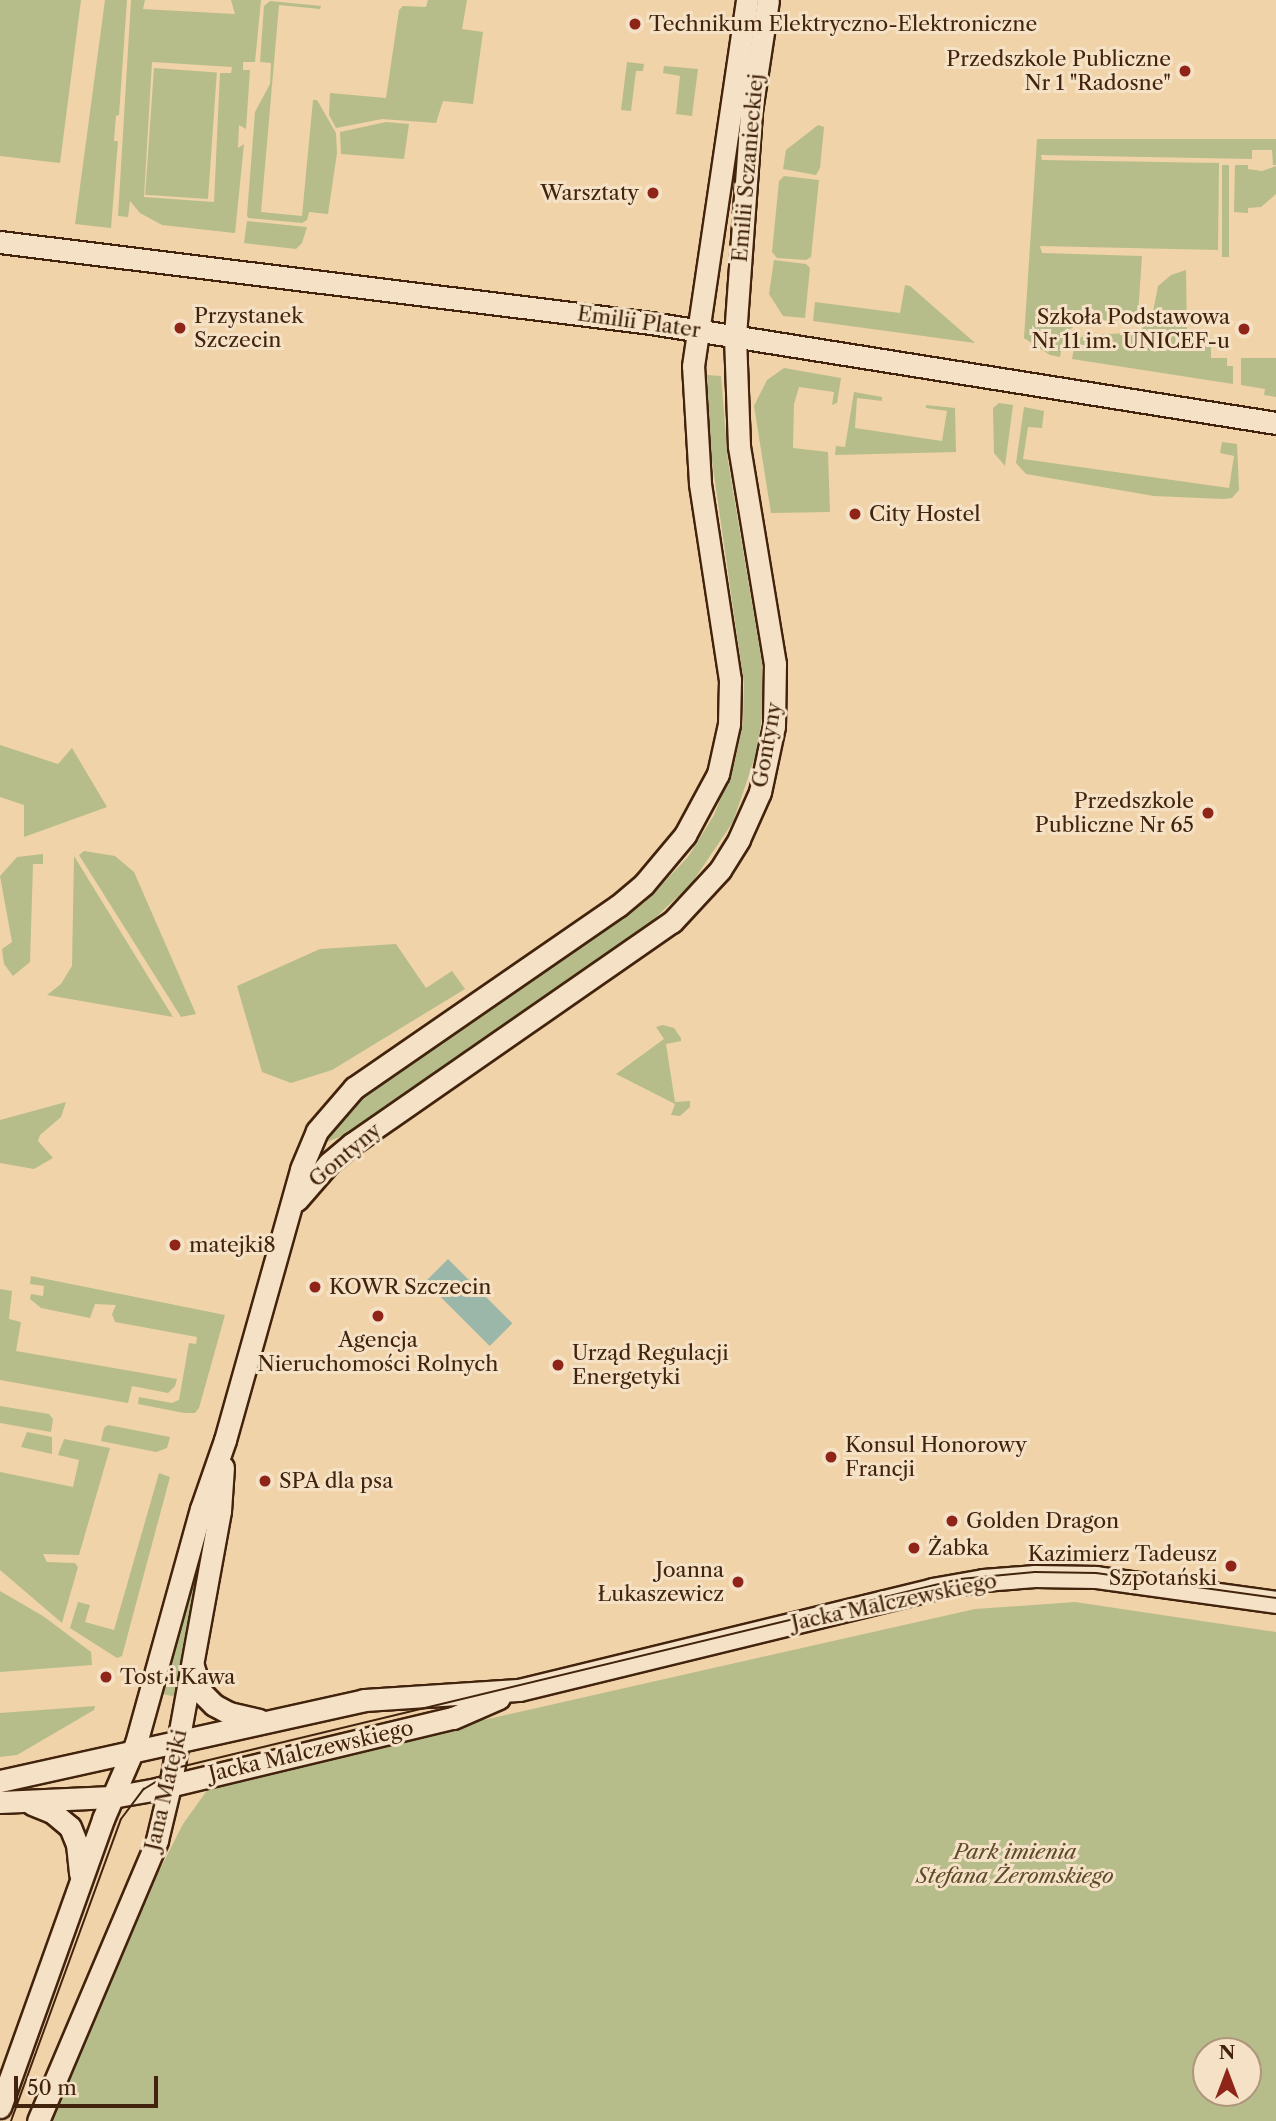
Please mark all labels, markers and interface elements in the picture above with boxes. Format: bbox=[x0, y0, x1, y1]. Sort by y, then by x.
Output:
place label: Technikum Elektryczno-Elektroniczne bbox=[649, 11, 1037, 37]
marker: Technikum Elektryczno-Elektroniczne bbox=[627, 16, 643, 32]
place label: Przedszkole Publiczne Nr 1 "Radosne" bbox=[946, 46, 1171, 96]
marker: Przedszkole Publiczne Nr 1 "Radosne" bbox=[1177, 63, 1193, 79]
street label: Emilii Sczanieckiej bbox=[727, 73, 769, 263]
place label: Warsztaty bbox=[540, 180, 639, 206]
marker: Warsztaty bbox=[645, 185, 661, 201]
street label: Emilii Plater bbox=[576, 301, 702, 343]
place label: Przystanek Szczecin bbox=[194, 303, 303, 353]
place label: Szkoła Podstawowa Nr 11 im. UNICEF-u bbox=[1031, 304, 1230, 354]
marker: Przystanek Szczecin bbox=[172, 320, 188, 336]
marker: Szkoła Podstawowa Nr 11 im. UNICEF-u bbox=[1236, 321, 1252, 337]
place label: City Hostel bbox=[869, 501, 981, 527]
marker: City Hostel bbox=[847, 506, 863, 522]
street label: Gontyny bbox=[747, 700, 787, 790]
place label: Przedszkole Publiczne Nr 65 bbox=[1034, 788, 1194, 838]
marker: Przedszkole Publiczne Nr 65 bbox=[1200, 805, 1216, 821]
street label: Gontyny bbox=[304, 1118, 386, 1192]
place label: matejki8 bbox=[189, 1232, 276, 1258]
marker: matejki8 bbox=[167, 1237, 183, 1253]
place label: KOWR Szczecin bbox=[329, 1274, 492, 1300]
marker: KOWR Szczecin bbox=[307, 1279, 323, 1295]
marker: Agencja Nieruchomości Rolnych bbox=[370, 1308, 386, 1324]
place label: Agencja Nieruchomości Rolnych bbox=[258, 1327, 498, 1377]
place label: Urząd Regulacji Energetyki bbox=[572, 1340, 729, 1390]
marker: Urząd Regulacji Energetyki bbox=[550, 1357, 566, 1373]
place label: Konsul Honorowy Francji bbox=[845, 1432, 1027, 1482]
marker: Konsul Honorowy Francji bbox=[823, 1449, 839, 1465]
place label: SPA dla psa bbox=[279, 1468, 394, 1494]
marker: SPA dla psa bbox=[257, 1473, 273, 1489]
place label: Golden Dragon bbox=[966, 1508, 1119, 1534]
marker: Golden Dragon bbox=[944, 1513, 960, 1529]
place label: Żabka bbox=[928, 1535, 989, 1561]
marker: Żabka bbox=[906, 1540, 922, 1556]
place label: Kazimierz Tadeusz Szpotański bbox=[1027, 1541, 1217, 1591]
place label: Joanna Łukaszewicz bbox=[597, 1557, 724, 1607]
marker: Kazimierz Tadeusz Szpotański bbox=[1223, 1558, 1239, 1574]
street label: Jacka Malczewskiego bbox=[789, 1568, 999, 1636]
marker: Joanna Łukaszewicz bbox=[730, 1574, 746, 1590]
place label: Tost i Kawa bbox=[120, 1664, 235, 1690]
marker: Tost i Kawa bbox=[98, 1669, 114, 1685]
street label: Jacka Malczewskiego bbox=[206, 1715, 416, 1787]
street label: Jana Matejki bbox=[140, 1727, 192, 1853]
park label: Park imienia Stefana Żeromskiego bbox=[916, 1839, 1114, 1889]
north arrow bbox=[1192, 2037, 1262, 2107]
text: N bbox=[1219, 2041, 1235, 2064]
scale bar bbox=[18, 2062, 161, 2106]
text: 50 m bbox=[27, 2075, 77, 2100]

